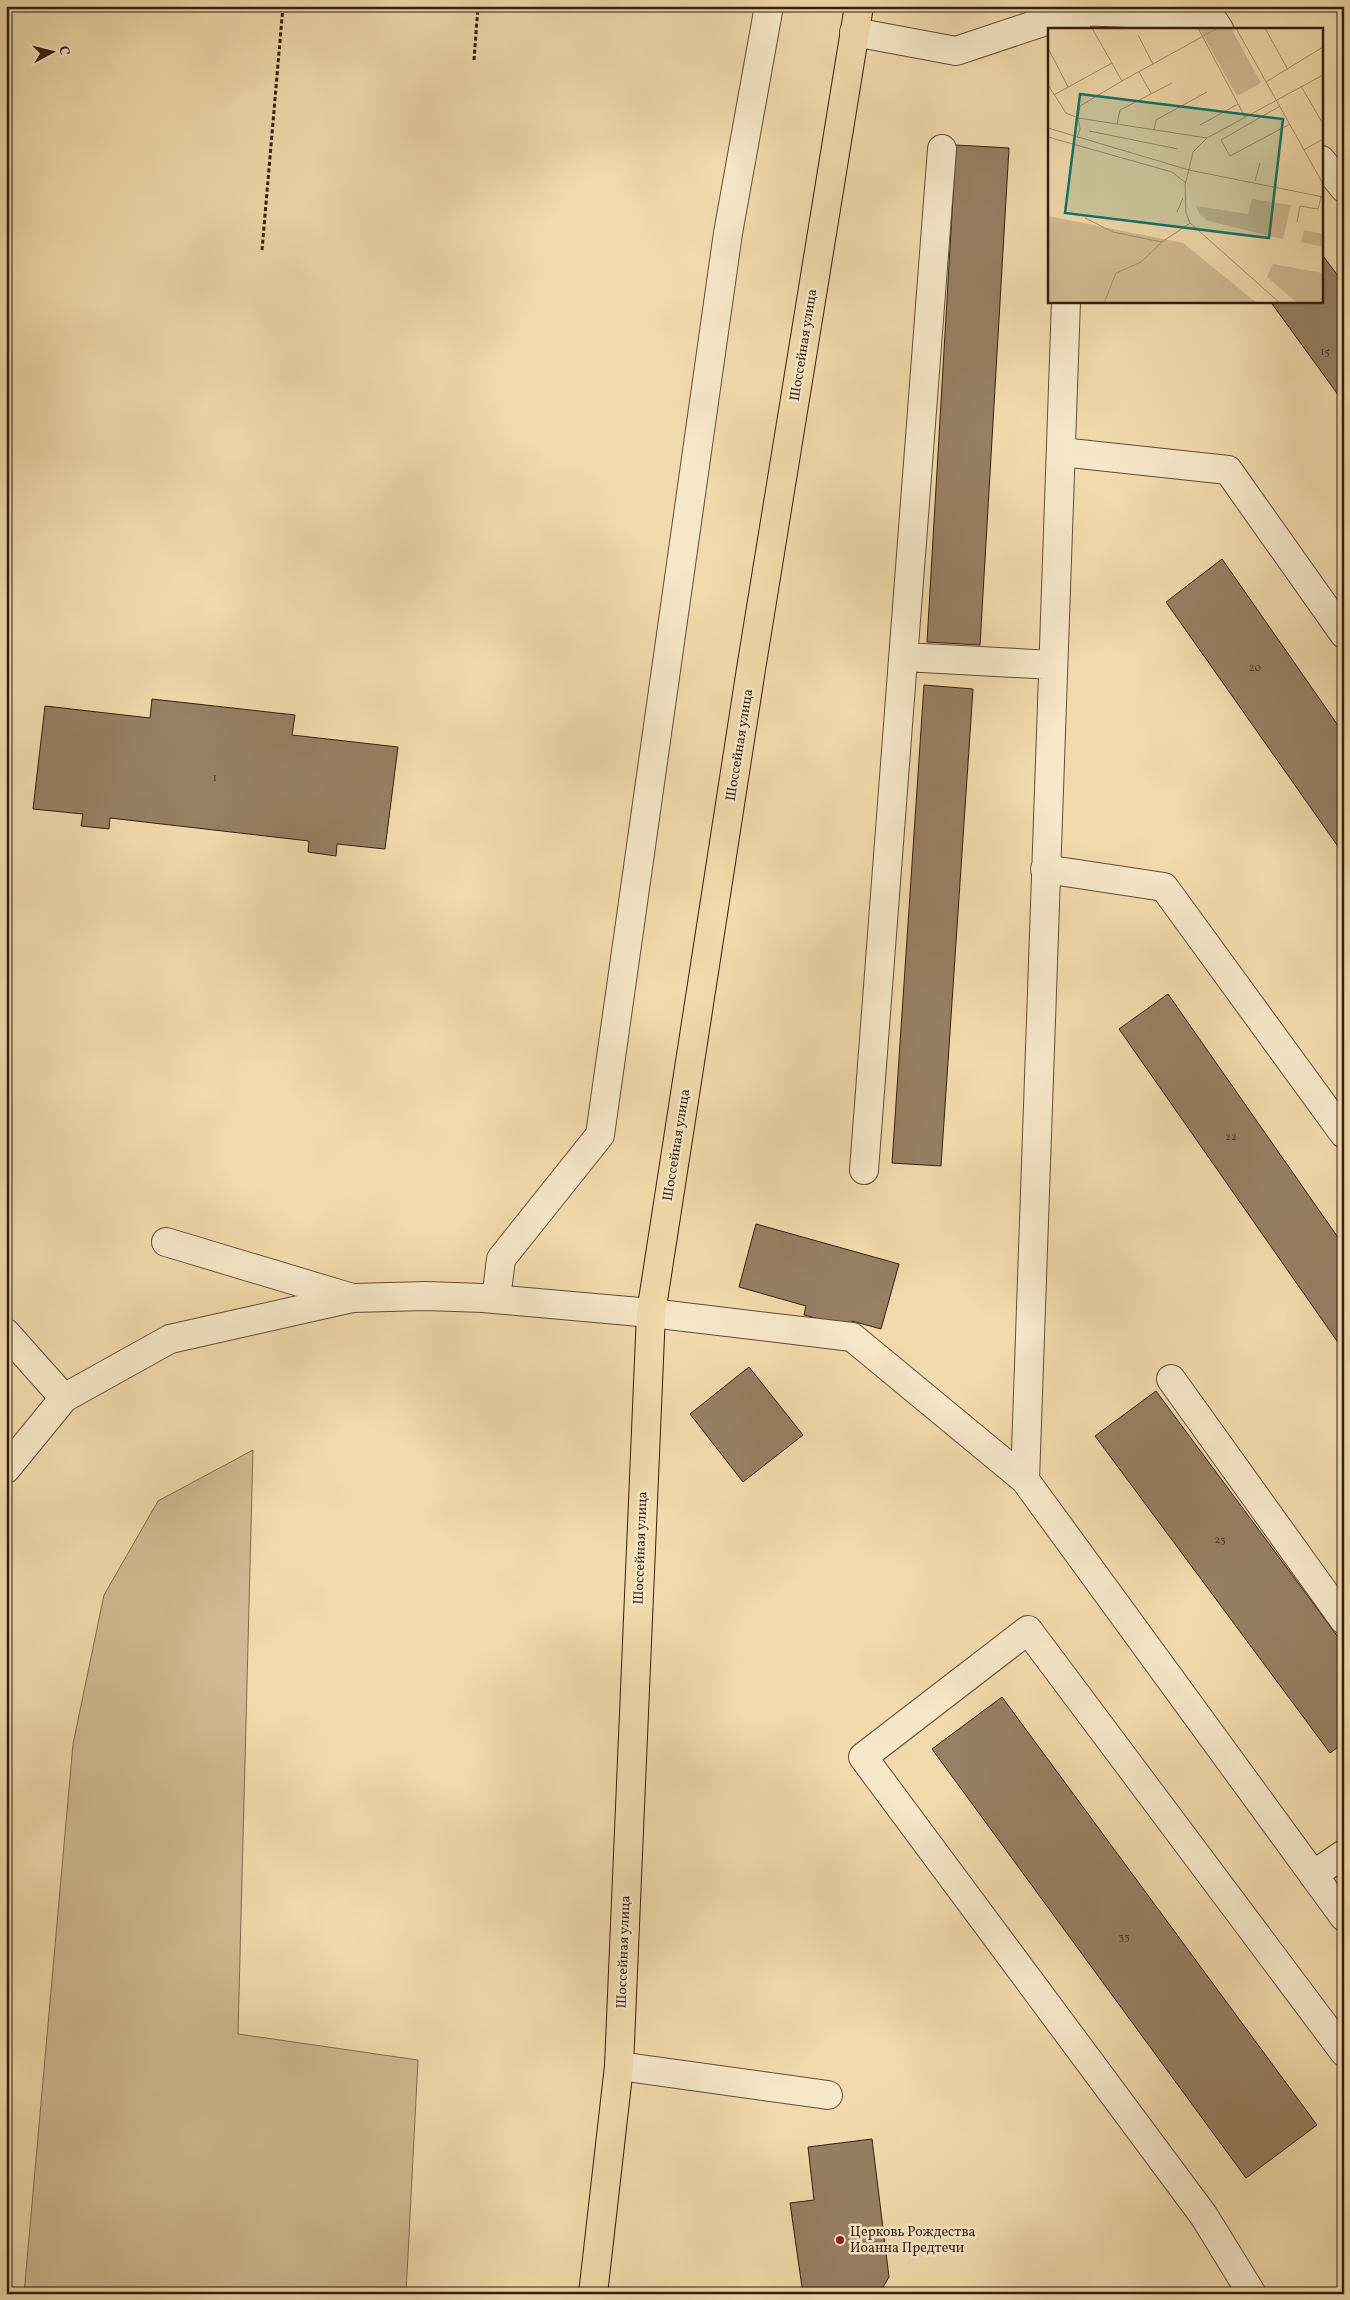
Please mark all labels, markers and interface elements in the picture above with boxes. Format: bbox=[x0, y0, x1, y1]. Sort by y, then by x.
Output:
north arrow bbox=[28, 28, 78, 78]
inset map bbox=[1048, 28, 1322, 302]
text: С bbox=[53, 45, 73, 56]
street label: Шоссейная улица bbox=[786, 287, 822, 402]
house number: 15 bbox=[1320, 345, 1330, 360]
house number: 20 bbox=[1249, 661, 1262, 676]
street label: Шоссейная улица bbox=[722, 687, 758, 802]
house number: 1 bbox=[213, 771, 217, 786]
street label: Шоссейная улица bbox=[659, 1087, 695, 1202]
house number: 22 bbox=[1225, 1130, 1237, 1145]
street label: Шоссейная улица bbox=[630, 1491, 652, 1605]
house number: 23 bbox=[1214, 1533, 1226, 1548]
street label: Шоссейная улица bbox=[613, 1895, 635, 2009]
house number: 33 bbox=[1118, 1930, 1130, 1945]
place label: Церковь Рождества Иоанна Предтечи bbox=[850, 2223, 976, 2258]
marker: Церковь Рождества Иоанна Предтечи bbox=[834, 2234, 846, 2246]

